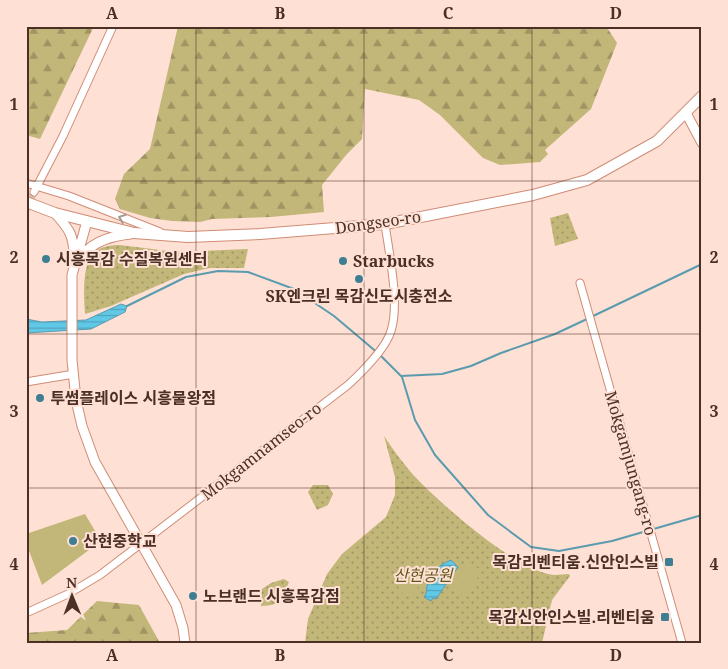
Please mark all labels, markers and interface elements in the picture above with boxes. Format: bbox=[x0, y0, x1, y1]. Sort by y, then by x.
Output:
text: A bbox=[106, 2, 119, 24]
text: B bbox=[275, 2, 286, 24]
text: C bbox=[443, 2, 454, 24]
text: D bbox=[610, 2, 622, 24]
text: 1 bbox=[9, 93, 19, 115]
text: 1 bbox=[709, 93, 719, 115]
street label: Dongseo-ro bbox=[334, 205, 422, 239]
one-way arrow bbox=[118, 213, 127, 224]
text: 2 bbox=[9, 246, 19, 268]
text: 2 bbox=[709, 246, 719, 268]
place label: 시흥목감 수질복원센터 bbox=[56, 248, 207, 270]
place label: Starbucks bbox=[353, 250, 434, 272]
marker: 시흥목감 수질복원센터 bbox=[40, 253, 52, 265]
marker: Starbucks bbox=[337, 255, 349, 267]
marker: SK엔크린 목감신도시충전소 bbox=[353, 273, 365, 285]
place label: SK엔크린 목감신도시충전소 bbox=[265, 285, 453, 307]
place label: 투썸플레이스 시흥물왕점 bbox=[50, 387, 216, 409]
street label: Mokgamjungang-ro bbox=[600, 388, 662, 538]
marker: 투썸플레이스 시흥물왕점 bbox=[34, 392, 46, 404]
street label: Mokgamnamseo-ro bbox=[196, 397, 326, 505]
text: 3 bbox=[9, 400, 19, 422]
text: 3 bbox=[709, 400, 719, 422]
place label: 산현중학교 bbox=[83, 530, 157, 552]
marker: 산현중학교 bbox=[67, 535, 79, 547]
place label: 목감리벤티움.신안인스빌 bbox=[492, 551, 659, 573]
text: 4 bbox=[9, 553, 19, 575]
text: 4 bbox=[709, 553, 719, 575]
marker: 목감리벤티움.신안인스빌 bbox=[663, 556, 675, 568]
park label: 산현공원 bbox=[394, 564, 454, 586]
north arrow bbox=[48, 572, 98, 622]
text: N bbox=[66, 573, 77, 592]
place label: 노브랜드 시흥목감점 bbox=[203, 585, 340, 607]
marker: 노브랜드 시흥목감점 bbox=[187, 590, 199, 602]
place label: 목감신안인스빌.리벤티움 bbox=[488, 606, 655, 628]
marker: 목감신안인스빌.리벤티움 bbox=[659, 611, 671, 623]
text: A bbox=[106, 644, 119, 666]
text: B bbox=[275, 644, 286, 666]
text: C bbox=[443, 644, 454, 666]
text: D bbox=[610, 644, 622, 666]

